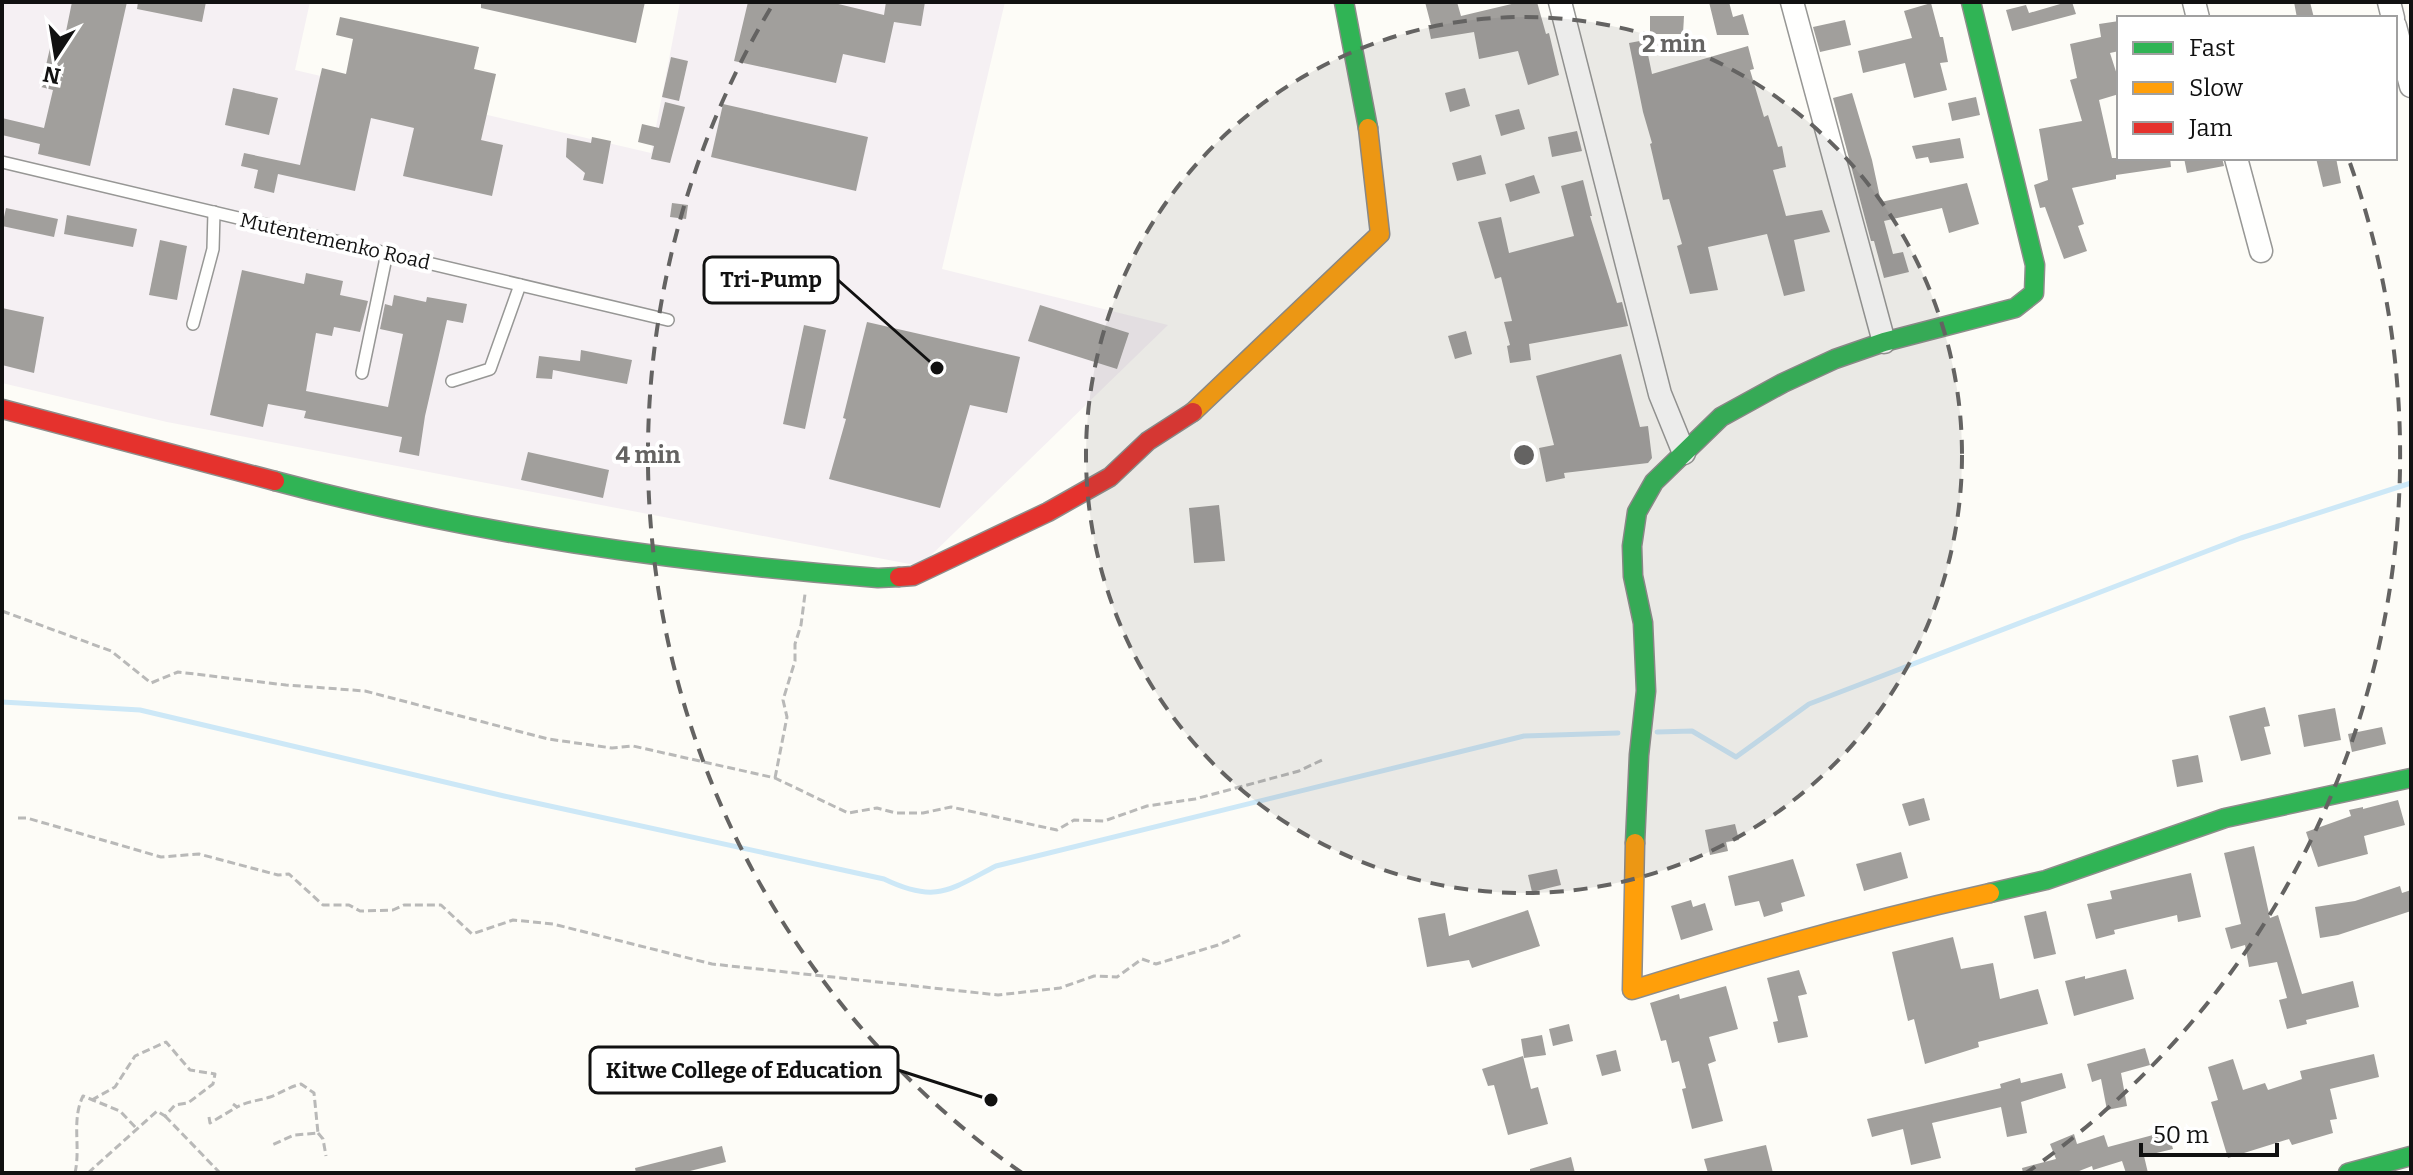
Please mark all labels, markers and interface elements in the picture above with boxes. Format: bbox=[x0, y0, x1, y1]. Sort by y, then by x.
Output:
north arrow bbox=[16, 16, 96, 96]
legend bbox=[2117, 16, 2397, 160]
text: 2 min bbox=[1642, 30, 1706, 58]
text: Fast bbox=[2189, 34, 2235, 62]
text: N bbox=[41, 60, 63, 90]
text: Slow bbox=[2189, 74, 2244, 102]
text: Jam bbox=[2188, 114, 2233, 142]
street label: Mutentemenko Road bbox=[238, 207, 433, 275]
callout: Tri-Pump bbox=[704, 257, 838, 303]
text: Tri-Pump bbox=[720, 266, 822, 293]
text: 4 min bbox=[616, 441, 681, 469]
centre of rings bbox=[1510, 441, 1538, 469]
callout: Kitwe College of Education bbox=[590, 1047, 898, 1093]
text: Kitwe College of Education bbox=[606, 1057, 882, 1084]
scale bar bbox=[2141, 1107, 2277, 1157]
text: 50 m bbox=[2153, 1121, 2209, 1149]

